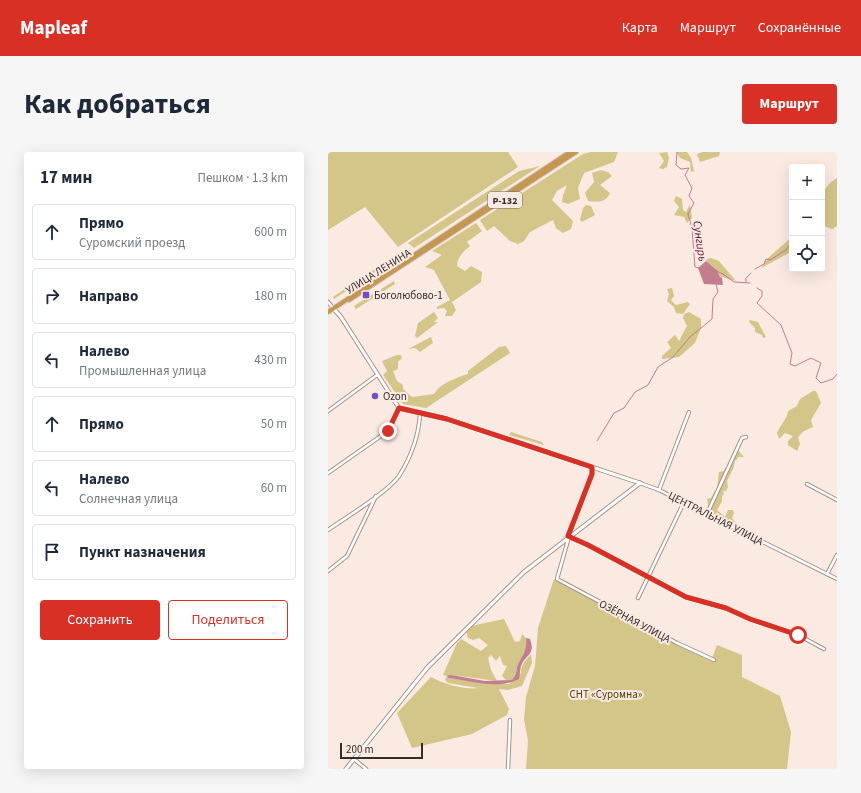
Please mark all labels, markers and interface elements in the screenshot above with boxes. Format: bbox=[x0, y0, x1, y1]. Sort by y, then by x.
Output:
text: Mapleaf bbox=[20, 15, 87, 42]
text: Карта bbox=[622, 18, 658, 38]
text: Маршрут bbox=[680, 18, 736, 38]
text: Сохранённые bbox=[758, 18, 841, 38]
text: Как добраться bbox=[24, 84, 211, 124]
button: Маршрут bbox=[742, 84, 837, 124]
map controls bbox=[789, 164, 825, 272]
button: + bbox=[789, 164, 825, 200]
text: 17 мин bbox=[40, 166, 92, 190]
text: Пешком · 1.3 km bbox=[198, 169, 288, 187]
road number: Р-132 bbox=[488, 192, 522, 208]
button: − bbox=[789, 200, 825, 236]
text: Прямо bbox=[79, 213, 124, 234]
water label: Сунгирь bbox=[688, 220, 711, 263]
icon: ahead bbox=[41, 221, 63, 243]
text: 600 m bbox=[254, 223, 287, 241]
text: Суромский проезд bbox=[79, 234, 185, 252]
button: locate bbox=[789, 236, 825, 272]
street label: УЛИЦА ЛЕНИНА bbox=[343, 245, 414, 298]
icon: right bbox=[41, 285, 63, 307]
text: Направо bbox=[79, 286, 138, 307]
text: 180 m bbox=[254, 287, 287, 305]
place label: Боголюбово-1 bbox=[374, 288, 443, 303]
marker: Боголюбово-1 bbox=[361, 290, 371, 300]
text: Налево bbox=[79, 341, 130, 362]
icon: left bbox=[41, 349, 63, 371]
text: 430 m bbox=[254, 351, 287, 369]
text: Промышленная улица bbox=[79, 362, 206, 380]
place label: Ozon bbox=[383, 389, 407, 404]
marker: Ozon bbox=[370, 391, 380, 401]
icon: ahead bbox=[41, 413, 63, 435]
text: Прямо bbox=[79, 414, 124, 435]
text: 50 m bbox=[261, 415, 287, 433]
route end bbox=[379, 422, 397, 440]
text: Налево bbox=[79, 469, 130, 490]
icon: left bbox=[41, 477, 63, 499]
text: 60 m bbox=[261, 479, 287, 497]
street label: ЦЕНТРАЛЬНАЯ УЛИЦА bbox=[666, 488, 766, 549]
text: Солнечная улица bbox=[79, 490, 178, 508]
icon: arrive bbox=[41, 541, 63, 563]
text: Пункт назначения bbox=[79, 542, 206, 563]
street label: ОЗЁРНАЯ УЛИЦА bbox=[596, 596, 673, 647]
button: Сохранить bbox=[40, 600, 160, 640]
button: Поделиться bbox=[168, 600, 288, 640]
route start bbox=[789, 626, 807, 644]
park label: СНТ «Суромна» bbox=[569, 687, 643, 702]
scale bar bbox=[340, 741, 423, 760]
text: 200 m bbox=[346, 742, 374, 757]

